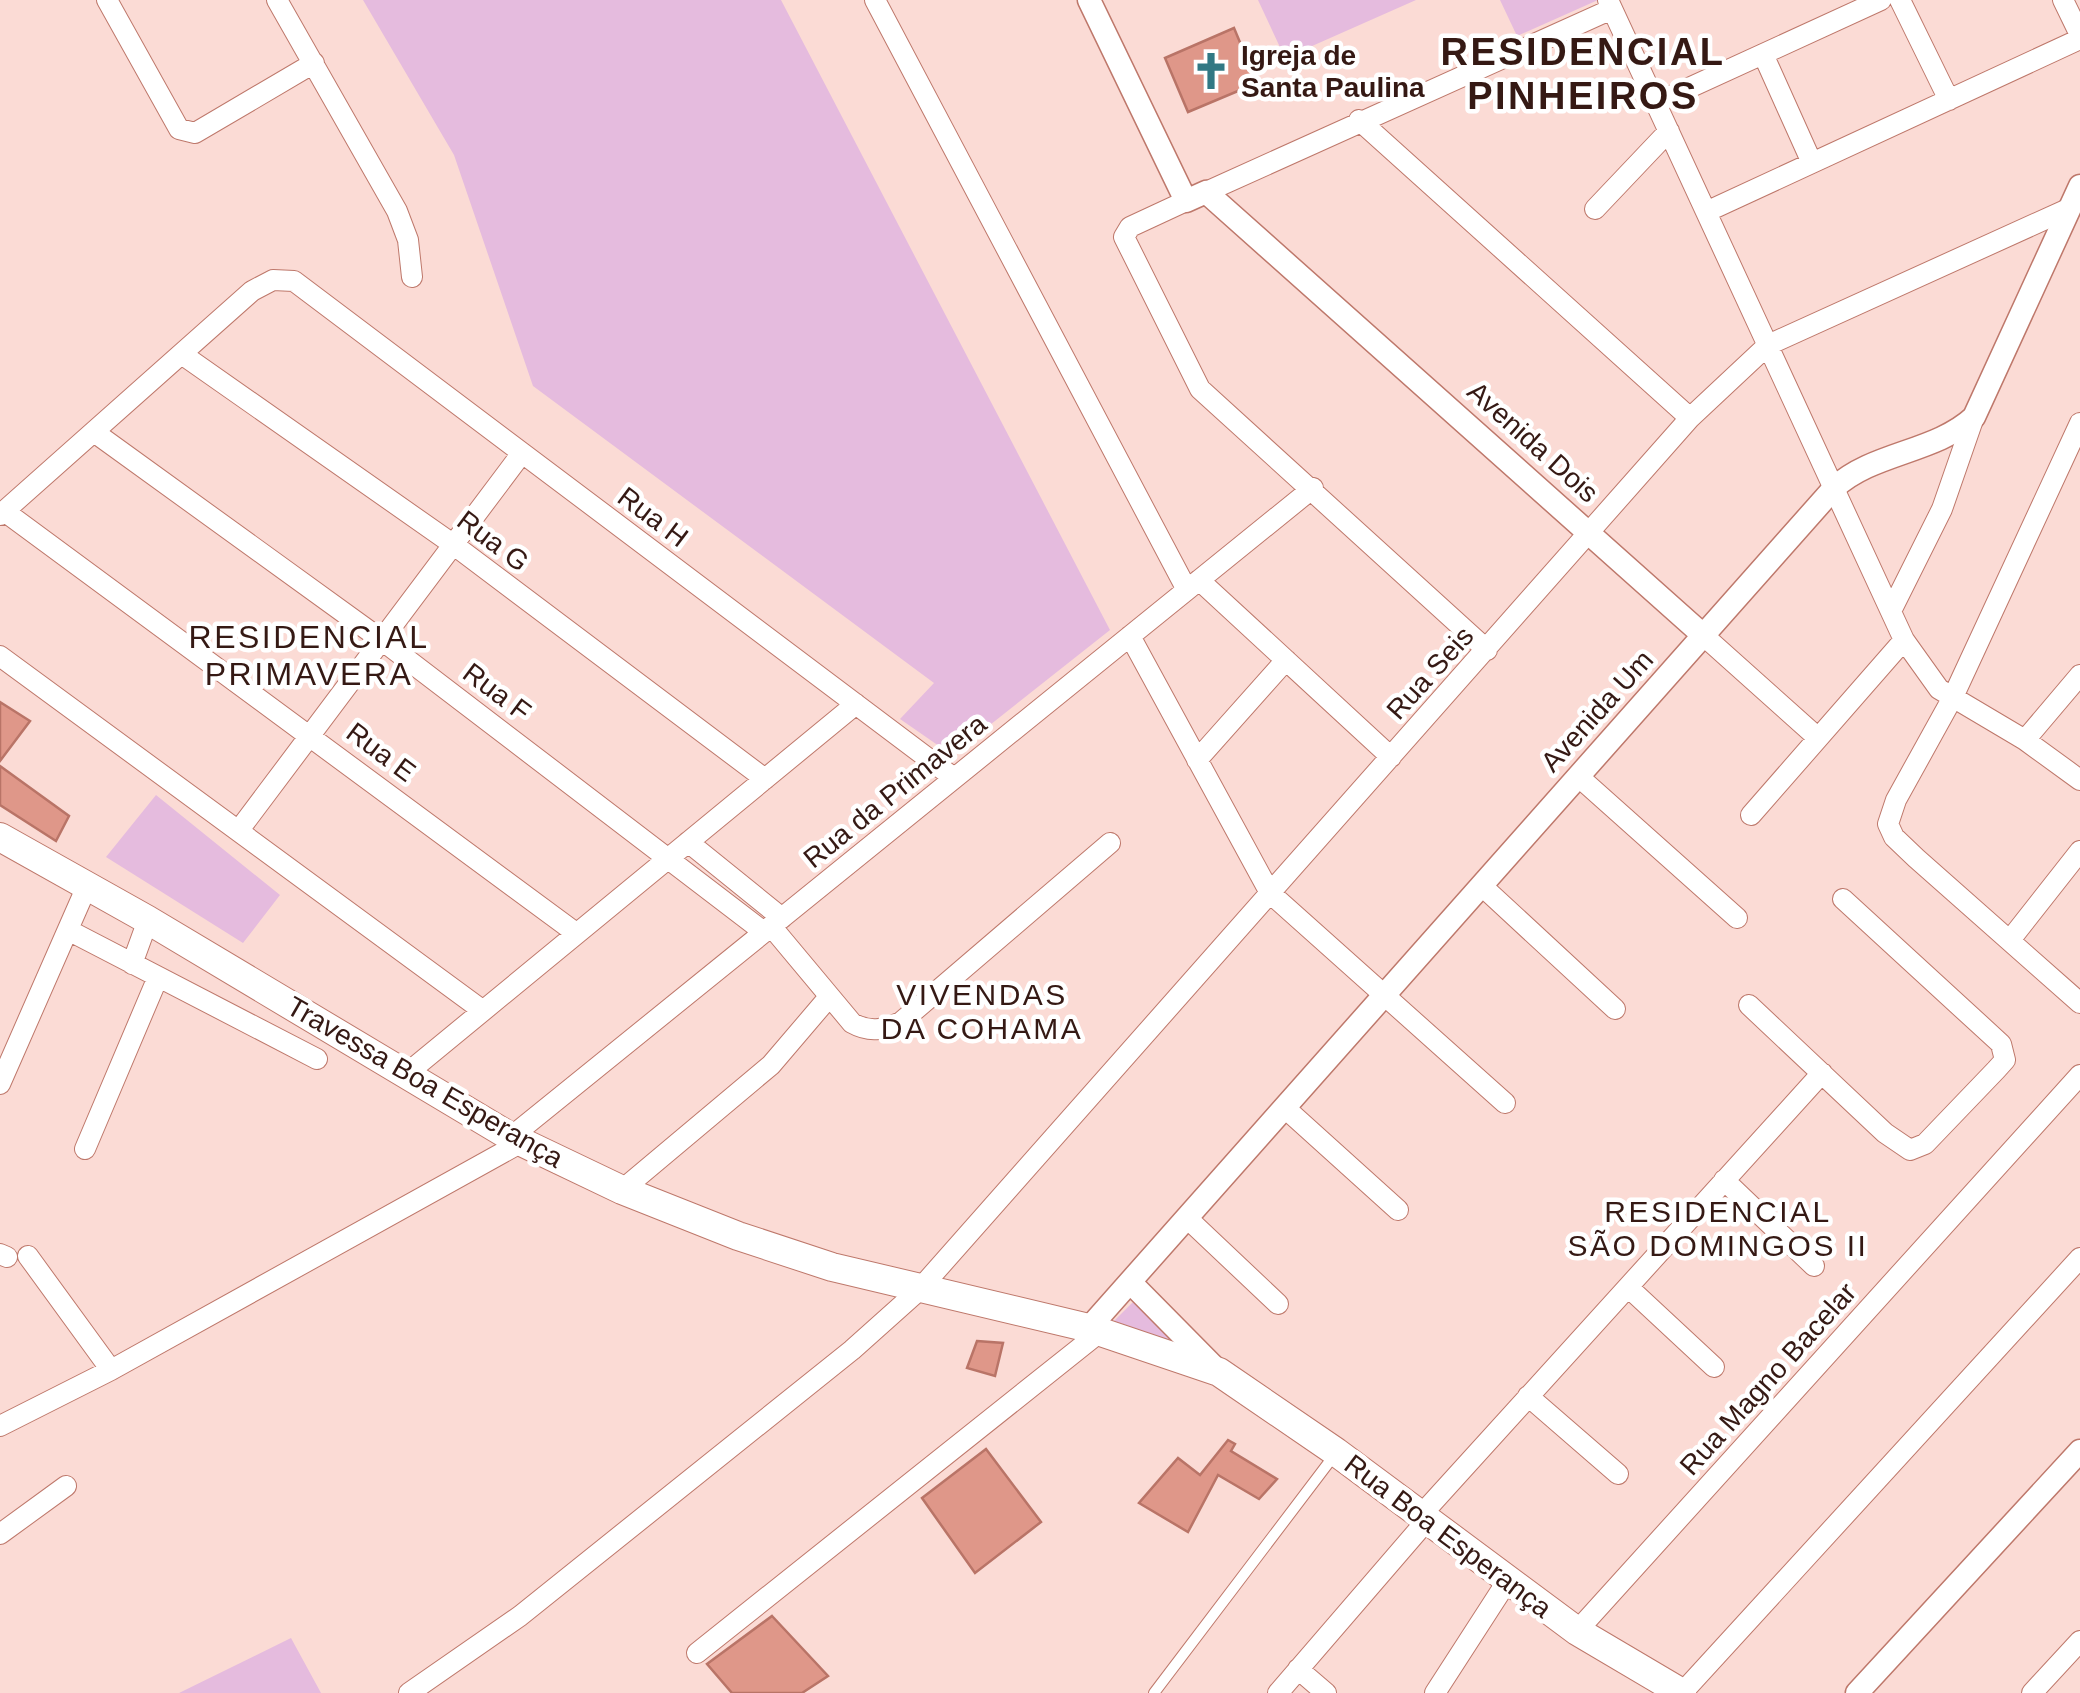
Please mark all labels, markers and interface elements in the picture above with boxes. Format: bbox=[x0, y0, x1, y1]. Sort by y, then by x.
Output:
district label: RESIDENCIAL PINHEIROS bbox=[1440, 31, 1726, 117]
place label: Igreja de Santa Paulina bbox=[1241, 40, 1425, 103]
church icon: Igreja de Santa Paulina bbox=[1190, 50, 1232, 92]
street label: Avenida Dois bbox=[1462, 375, 1604, 509]
street label: Rua H bbox=[612, 481, 694, 553]
street label: Rua G bbox=[451, 504, 535, 578]
district label: RESIDENCIAL PRIMAVERA bbox=[189, 619, 429, 692]
street label: Rua Seis bbox=[1380, 620, 1480, 726]
street label: Avenida Um bbox=[1535, 644, 1659, 778]
street label: Rua F bbox=[457, 657, 537, 727]
street label: Rua da Primavera bbox=[798, 708, 993, 874]
street label: Rua E bbox=[341, 716, 421, 788]
district label: VIVENDAS DA COHAMA bbox=[881, 978, 1083, 1045]
street label: Travessa Boa Esperança bbox=[282, 990, 569, 1174]
district label: RESIDENCIAL SÃO DOMINGOS II bbox=[1568, 1195, 1868, 1262]
street label: Rua Magno Bacelar bbox=[1674, 1277, 1862, 1481]
street label: Rua Boa Esperança bbox=[1339, 1448, 1558, 1624]

